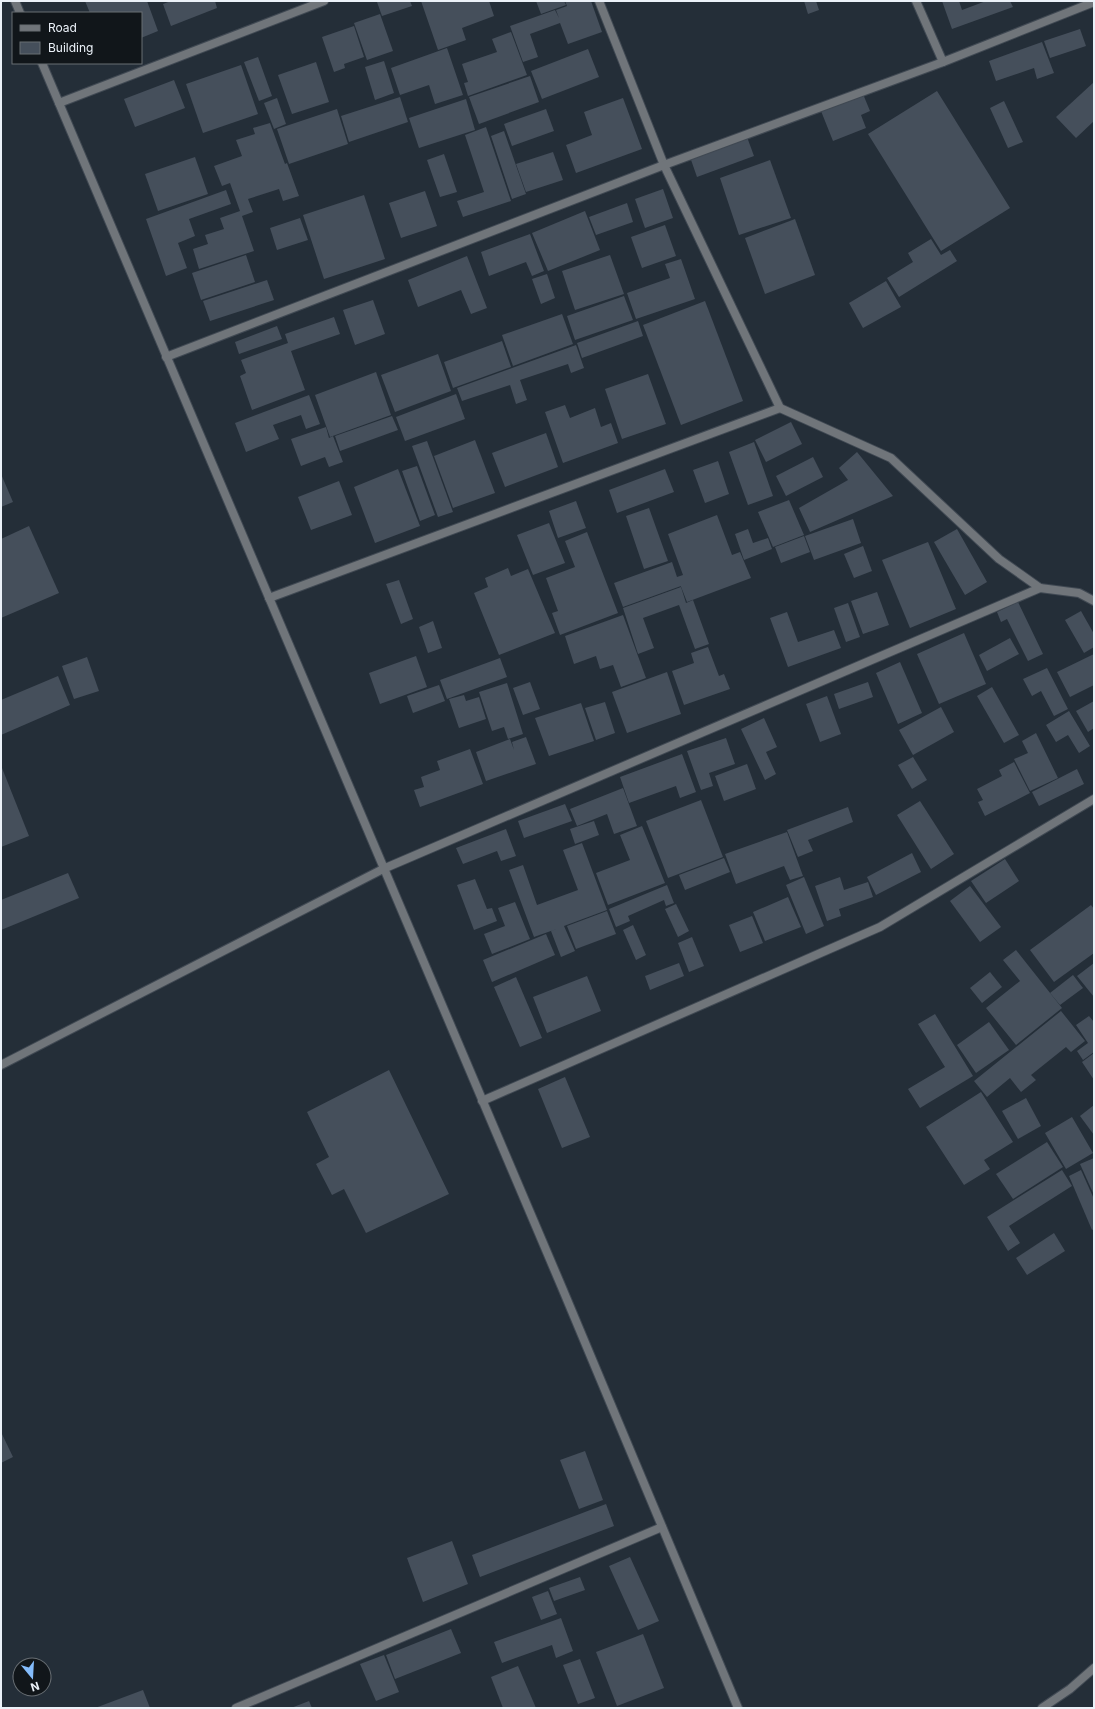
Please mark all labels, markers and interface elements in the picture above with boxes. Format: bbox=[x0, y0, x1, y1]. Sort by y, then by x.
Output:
legend bbox=[12, 12, 142, 64]
text: Road bbox=[48, 20, 77, 35]
text: Building bbox=[48, 40, 93, 55]
north arrow bbox=[12, 1657, 52, 1697]
text: N bbox=[29, 1679, 41, 1694]

